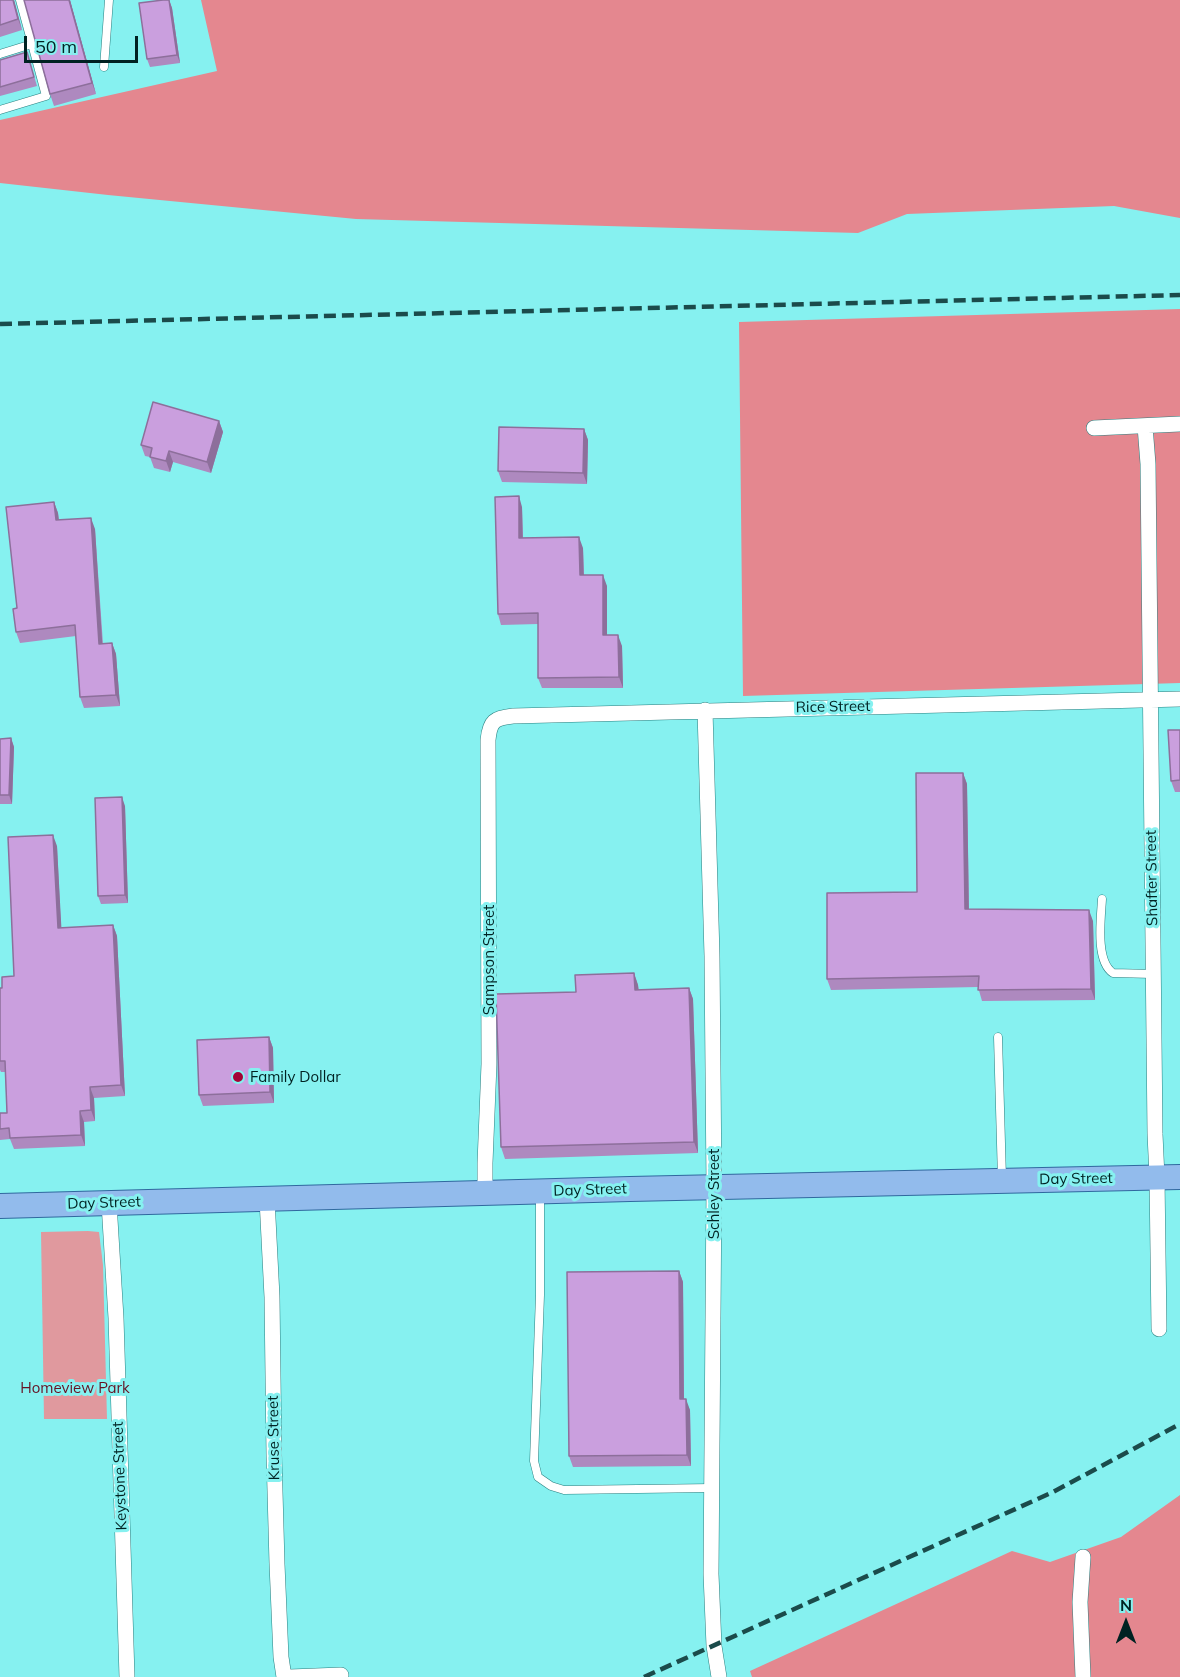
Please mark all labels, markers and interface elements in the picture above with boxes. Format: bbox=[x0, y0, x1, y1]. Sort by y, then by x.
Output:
scale bar bbox=[27, 24, 141, 62]
text: 50 m bbox=[35, 35, 77, 58]
street label: Rice Street bbox=[795, 697, 871, 717]
street label: Shafter Street bbox=[1142, 830, 1162, 926]
street label: Sampson Street bbox=[480, 905, 498, 1015]
place label: Family Dollar bbox=[250, 1068, 341, 1086]
marker: Family Dollar bbox=[231, 1070, 245, 1084]
street label: Schley Street bbox=[705, 1149, 723, 1239]
street label: Day Street bbox=[1039, 1169, 1113, 1189]
street label: Day Street bbox=[553, 1180, 627, 1200]
street label: Day Street bbox=[67, 1193, 141, 1213]
park label: Homeview Park bbox=[20, 1379, 130, 1397]
street label: Kruse Street bbox=[264, 1396, 284, 1480]
street label: Keystone Street bbox=[109, 1421, 131, 1531]
north arrow bbox=[1096, 1593, 1156, 1653]
text: N bbox=[1120, 1595, 1132, 1615]

